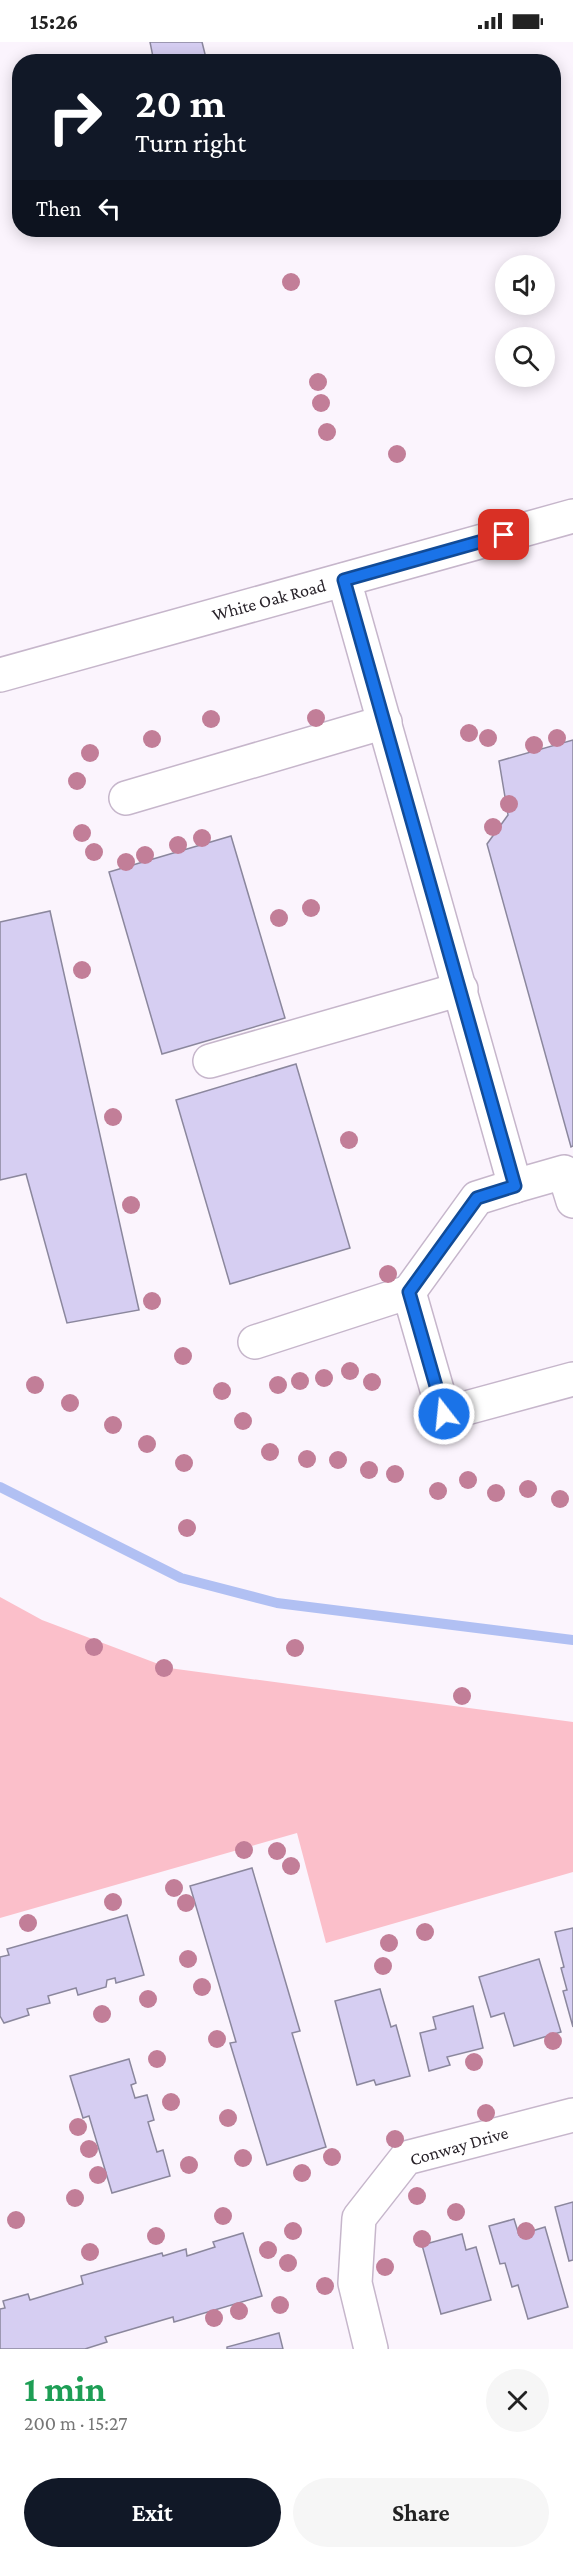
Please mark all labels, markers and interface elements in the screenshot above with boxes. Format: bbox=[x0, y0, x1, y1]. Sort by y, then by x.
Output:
text: 15:26 bbox=[30, 9, 78, 34]
icon: right bbox=[36, 78, 114, 156]
text: 20 m bbox=[135, 79, 226, 126]
text: Turn right bbox=[135, 128, 246, 158]
icon: left bbox=[93, 192, 126, 225]
text: Then bbox=[36, 196, 81, 221]
map controls bbox=[495, 255, 555, 387]
button: sound bbox=[495, 255, 555, 315]
button: search bbox=[495, 327, 555, 387]
pin bbox=[478, 509, 529, 560]
icon: arrive bbox=[487, 518, 520, 551]
street label: White Oak Road bbox=[210, 575, 329, 625]
position arrow bbox=[412, 1382, 476, 1446]
street label: Conway Drive bbox=[408, 2122, 511, 2170]
text: 1 min bbox=[24, 2369, 106, 2409]
button: close bbox=[486, 2369, 549, 2432]
text: 200 m · 15:27 bbox=[24, 2412, 127, 2434]
button: Exit bbox=[24, 2478, 281, 2547]
button: Share bbox=[293, 2478, 549, 2547]

